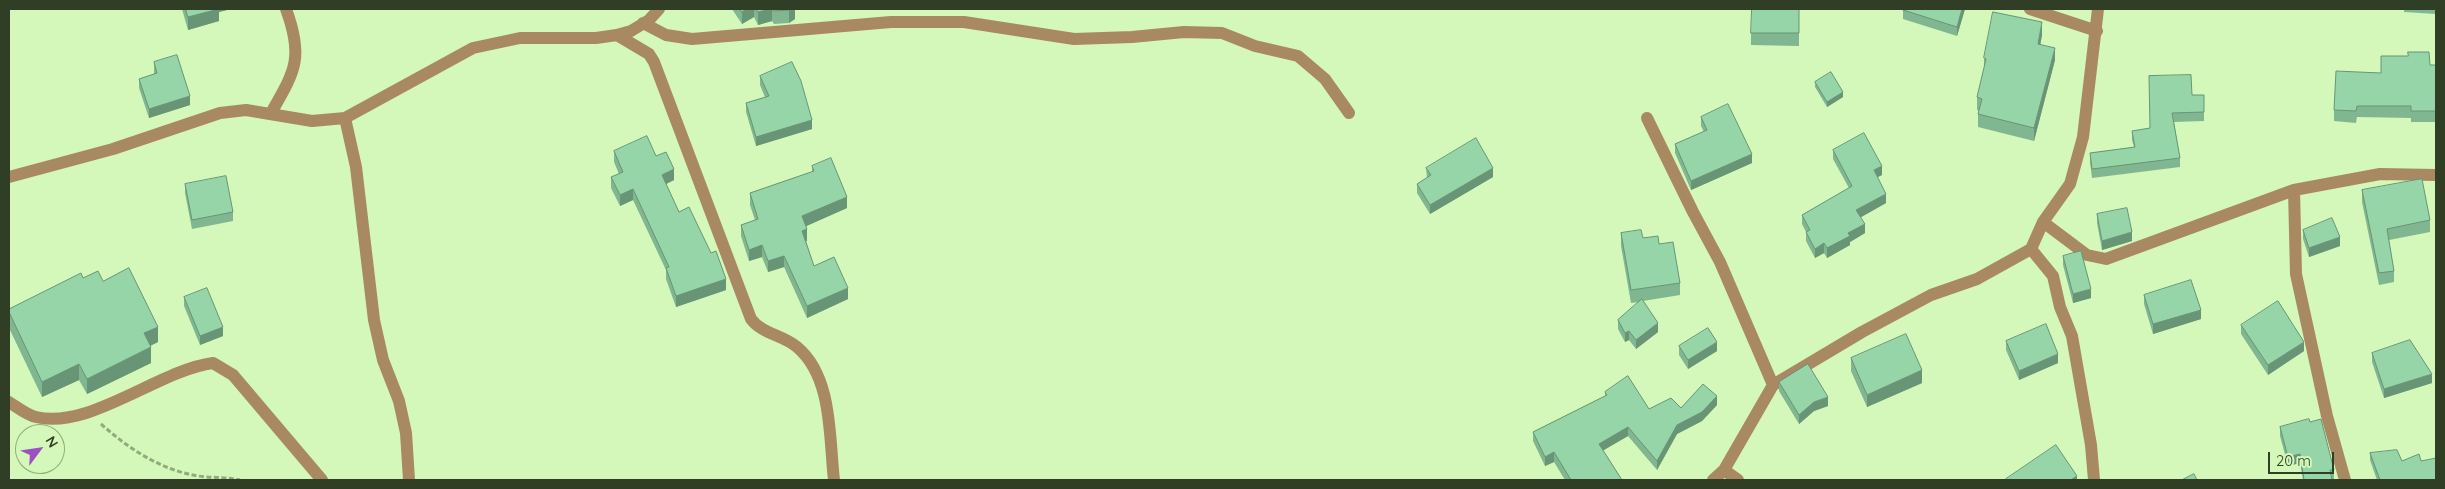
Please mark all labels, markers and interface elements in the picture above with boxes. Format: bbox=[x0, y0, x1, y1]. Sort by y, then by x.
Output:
north arrow bbox=[15, 424, 65, 474]
text: N bbox=[42, 433, 62, 451]
scale bar bbox=[2270, 442, 2336, 474]
text: 20 m bbox=[2276, 451, 2311, 470]

